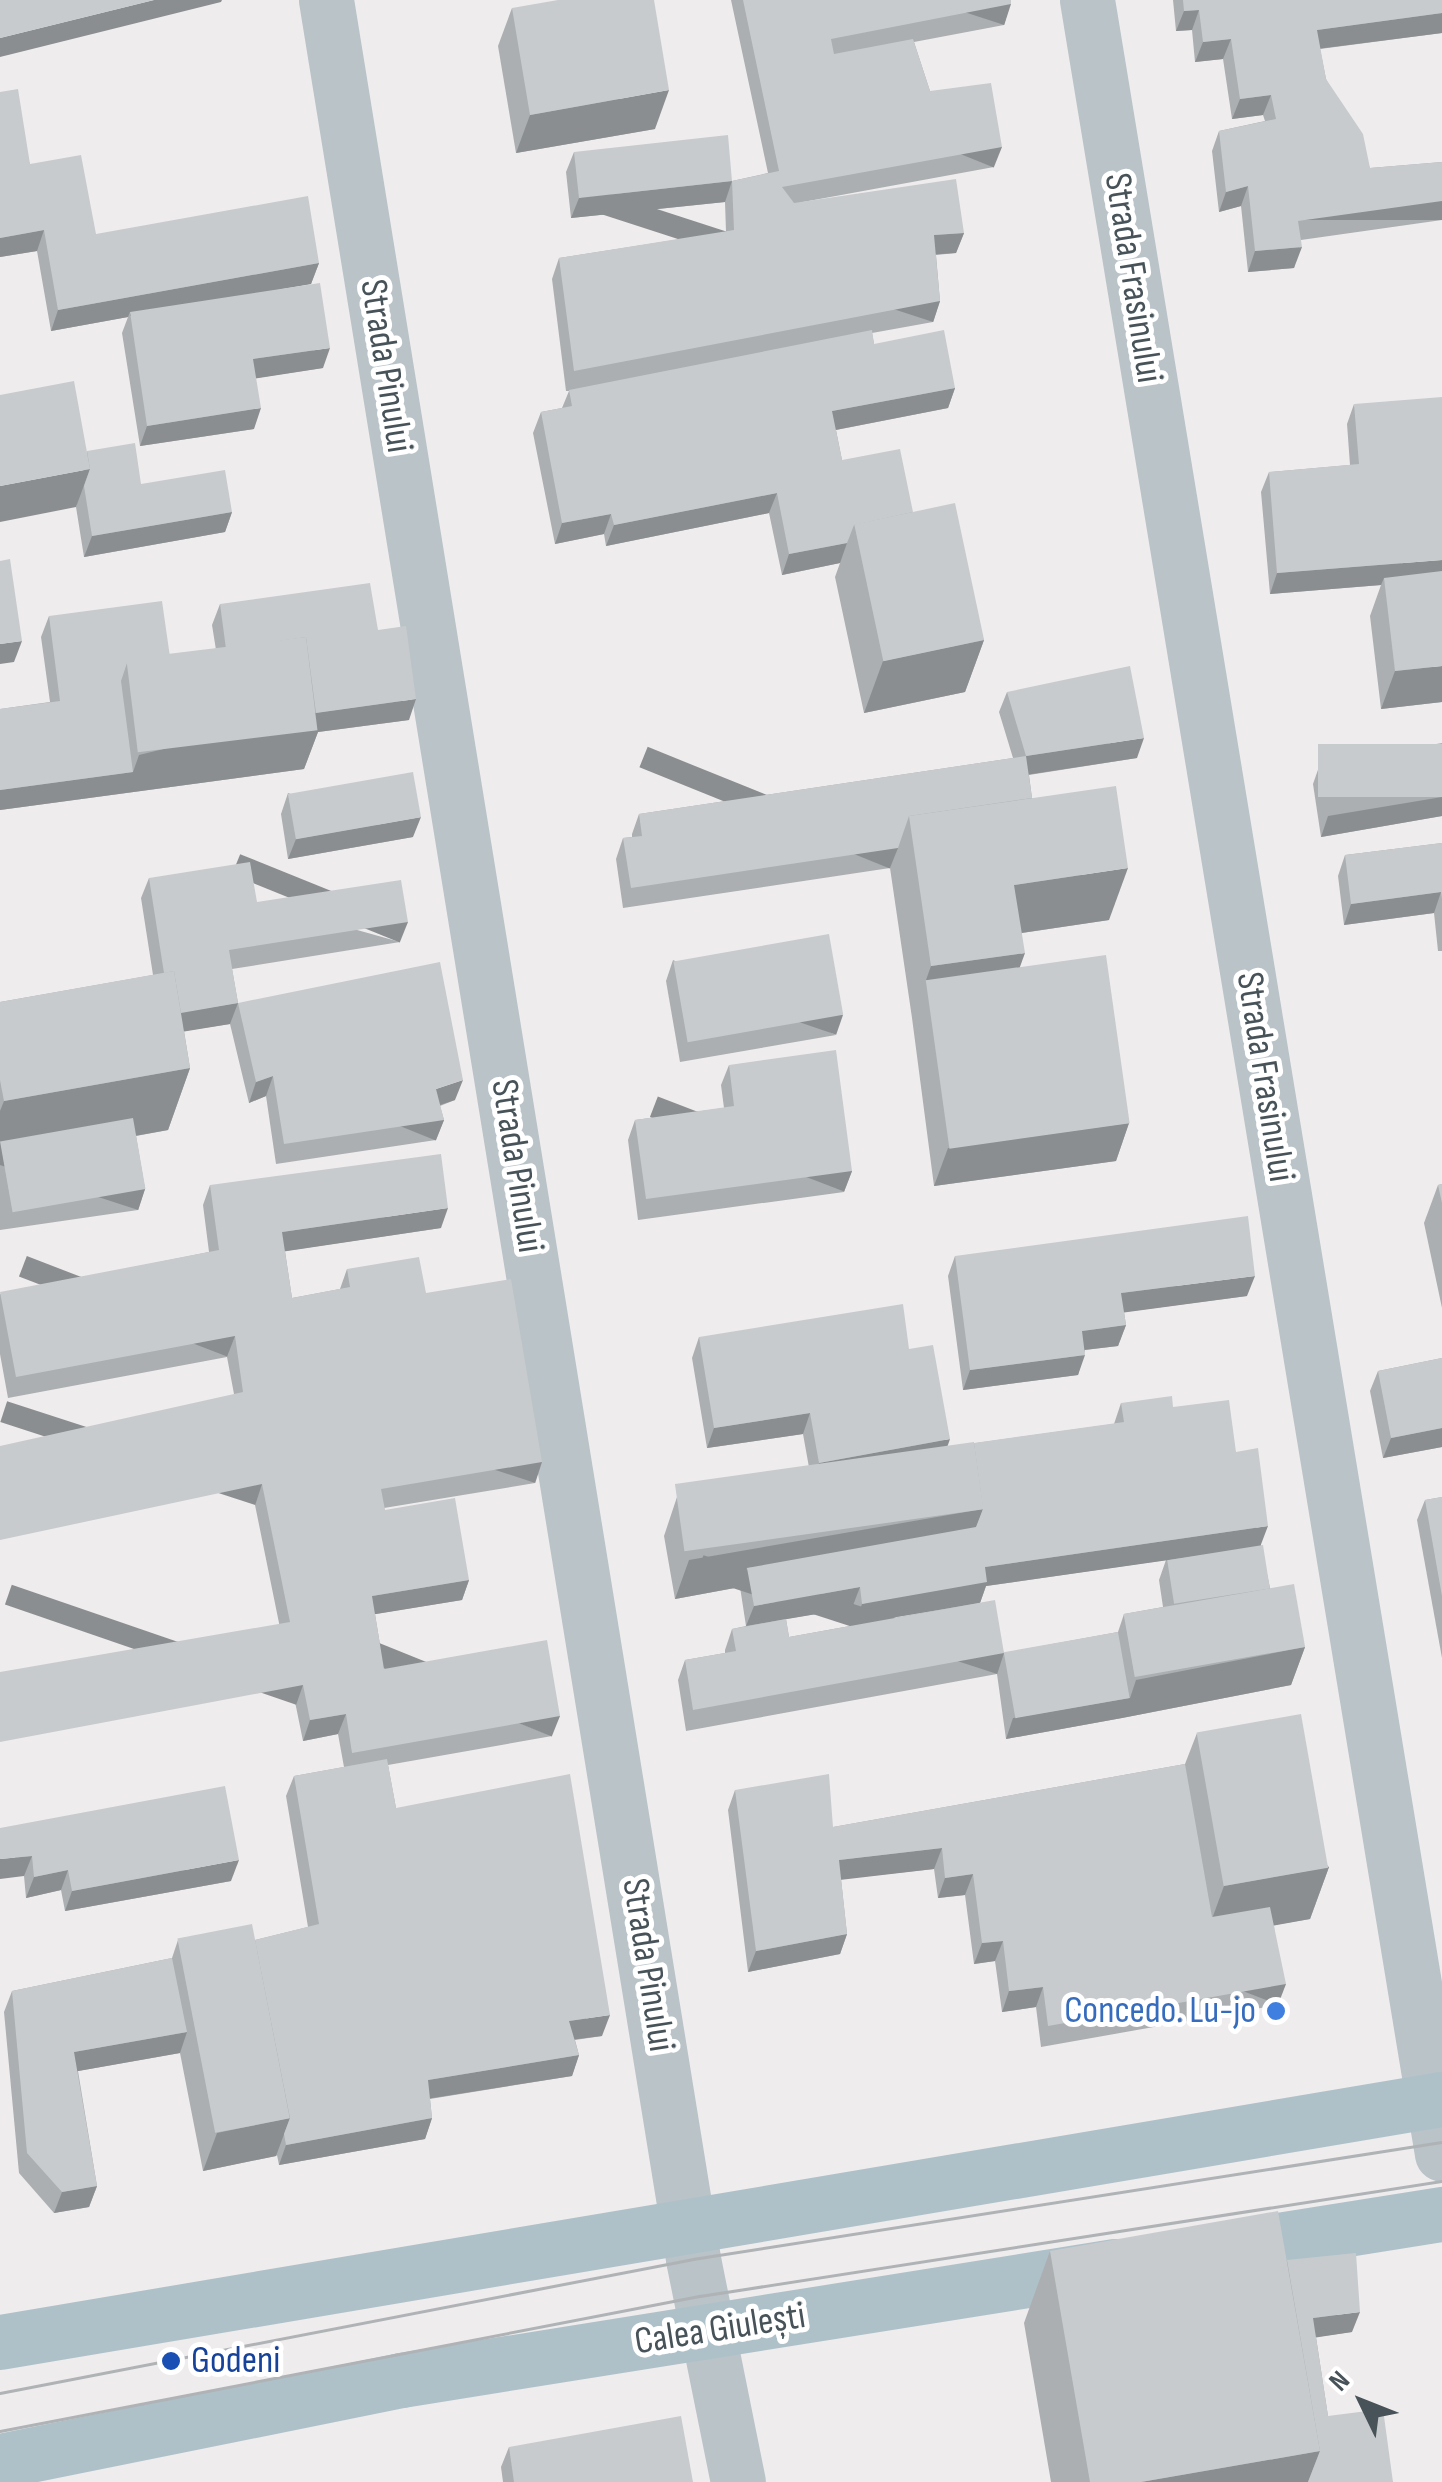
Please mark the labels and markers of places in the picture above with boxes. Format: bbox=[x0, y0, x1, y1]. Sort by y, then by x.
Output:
place label: Concedo. Lu-jo bbox=[1064, 1988, 1256, 2034]
marker: Concedo. Lu-jo bbox=[1265, 2000, 1287, 2022]
place label: Godeni bbox=[191, 2338, 280, 2384]
marker: Godeni bbox=[160, 2350, 182, 2372]

